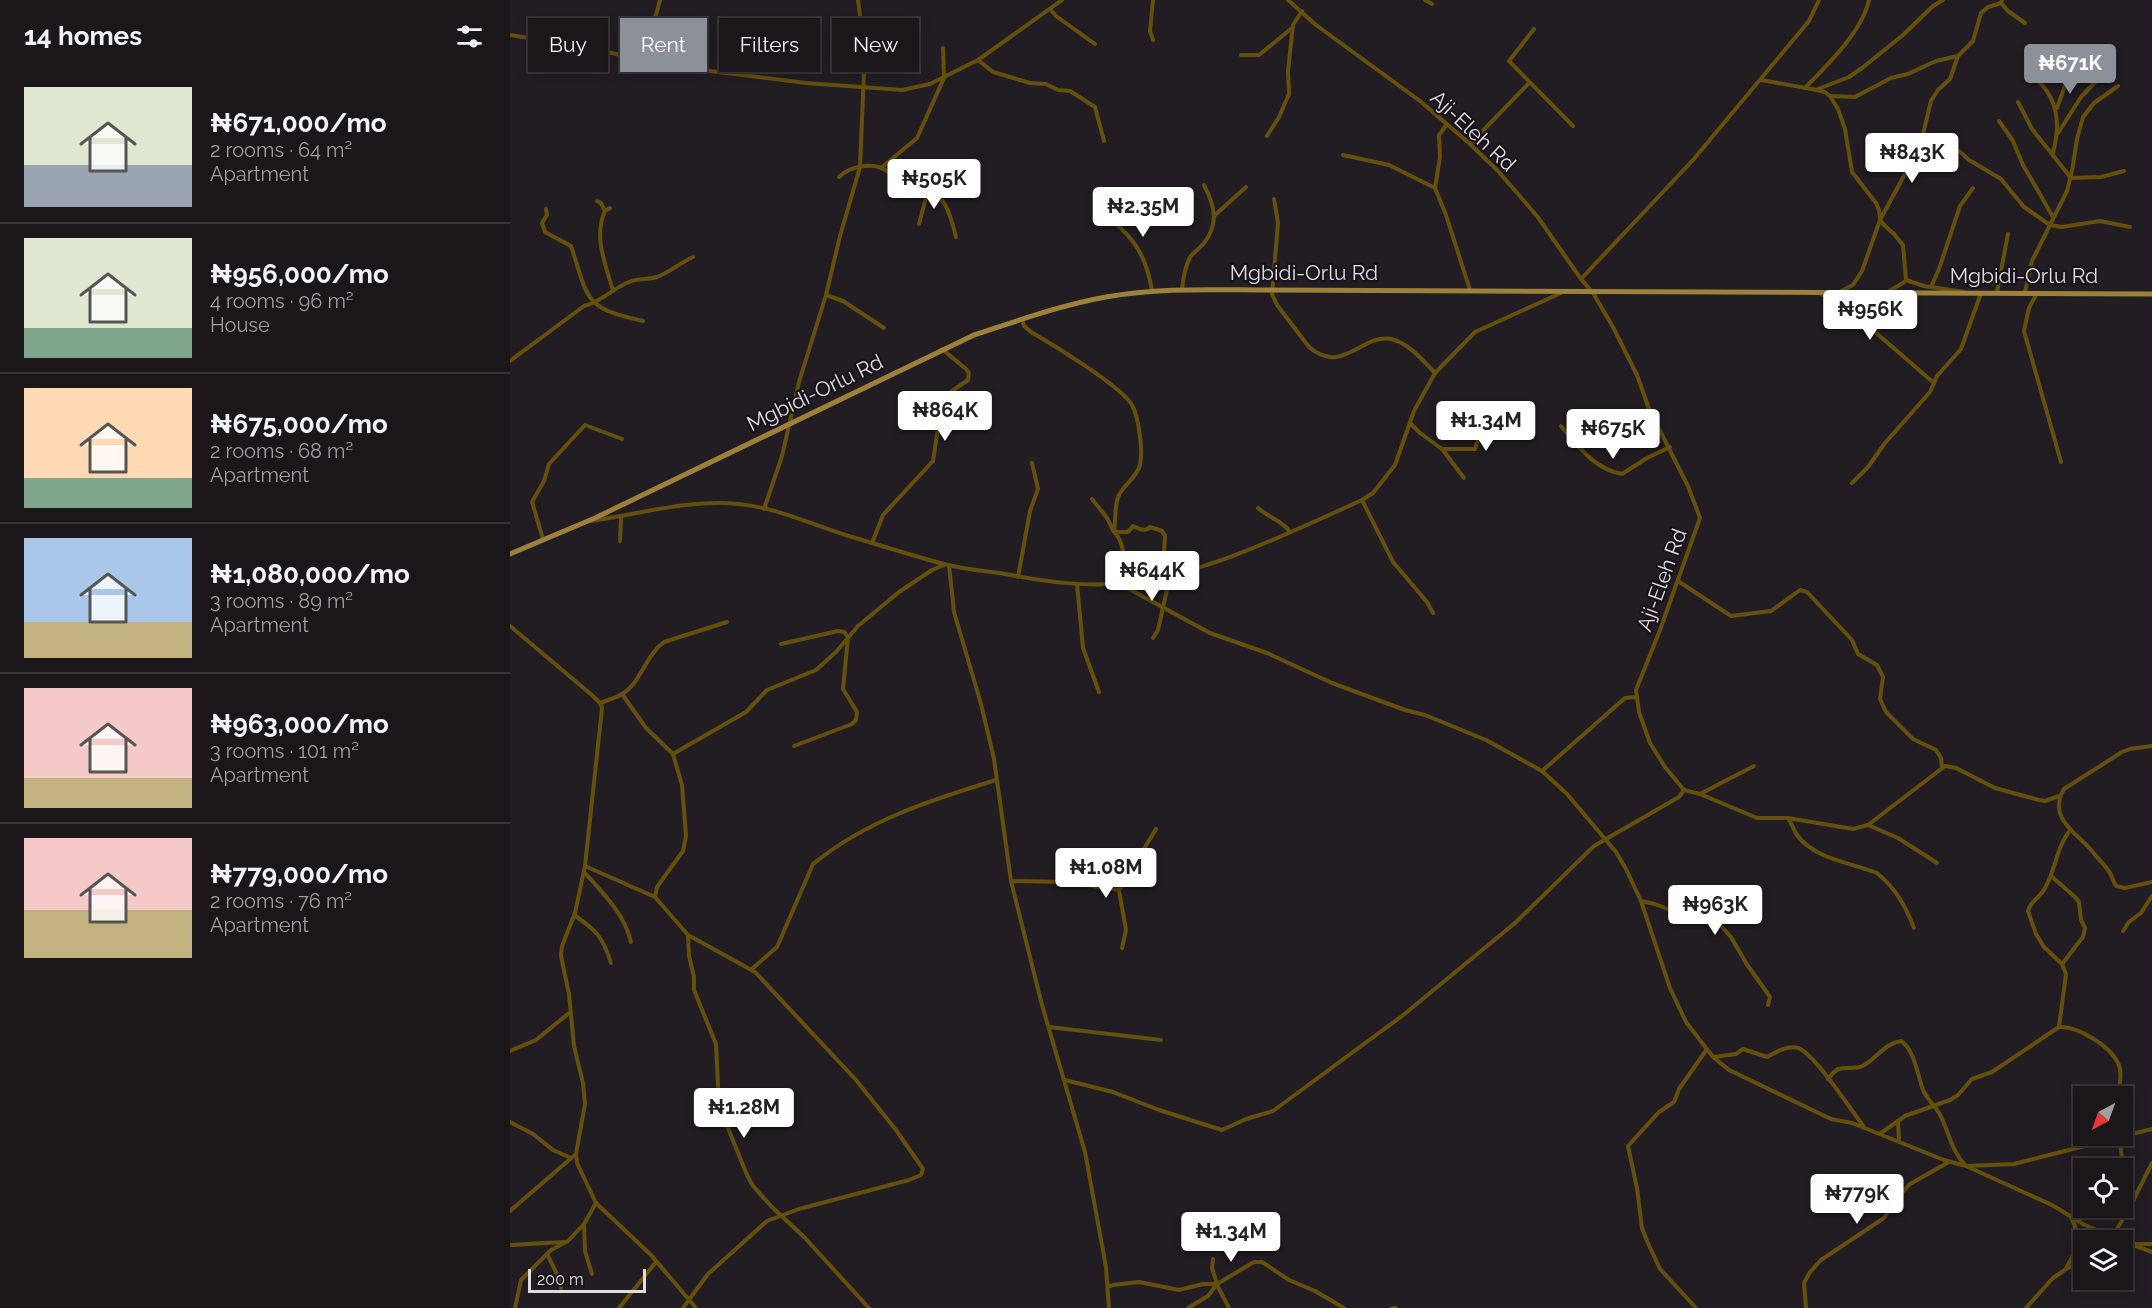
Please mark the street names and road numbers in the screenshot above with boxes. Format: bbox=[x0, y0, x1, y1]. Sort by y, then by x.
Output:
street label: Aji-Eleh Rd bbox=[1426, 85, 1521, 176]
street label: Mgbidi-Orlu Rd bbox=[1230, 260, 1378, 285]
street label: Mgbidi-Orlu Rd bbox=[1950, 263, 2098, 288]
street label: Mgbidi-Orlu Rd bbox=[743, 349, 887, 436]
street label: Aji-Eleh Rd bbox=[1631, 525, 1692, 634]

